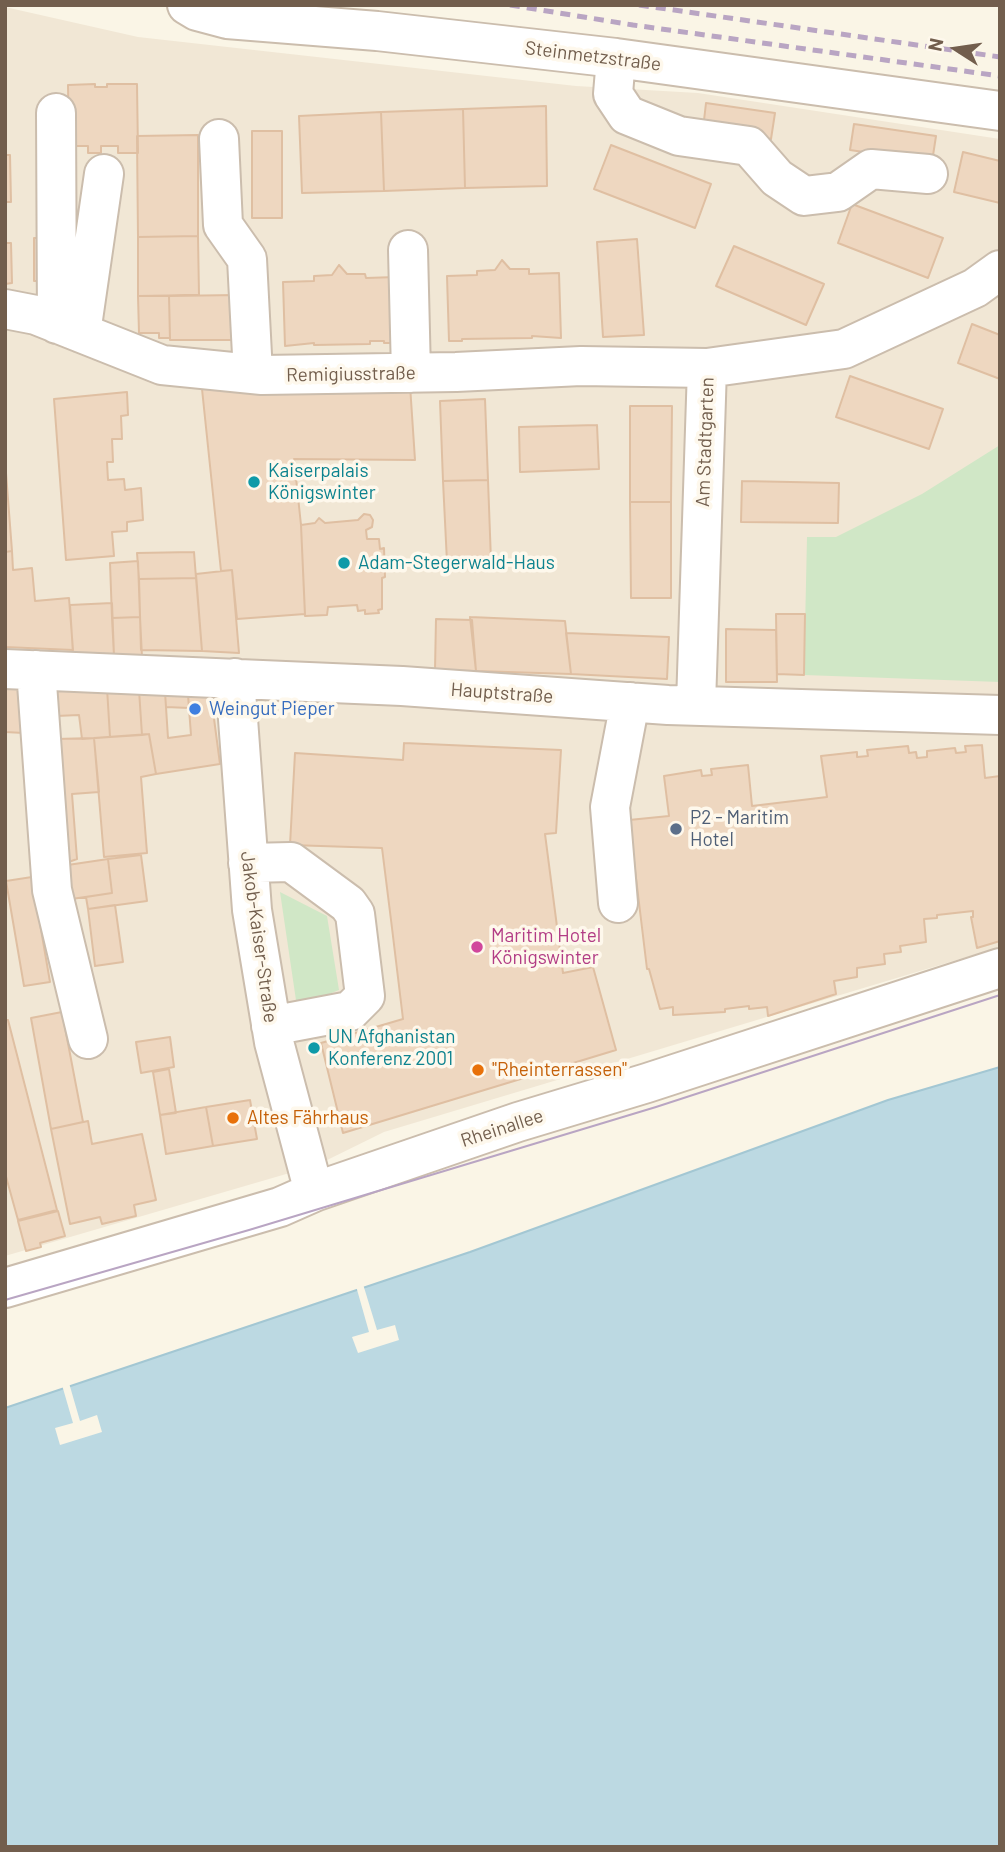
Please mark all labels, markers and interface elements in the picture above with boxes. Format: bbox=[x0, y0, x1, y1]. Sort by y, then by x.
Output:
north arrow bbox=[921, 14, 991, 84]
street label: Steinmetzstraße bbox=[524, 36, 662, 76]
text: N bbox=[922, 36, 948, 53]
street label: Remigiusstraße bbox=[286, 361, 416, 387]
street label: Am Stadtgarten bbox=[691, 377, 719, 507]
place label: Kaiserpalais Königswinter bbox=[268, 460, 376, 504]
marker: Kaiserpalais Königswinter bbox=[246, 474, 262, 490]
place label: Adam-Stegerwald-Haus bbox=[358, 552, 555, 574]
marker: Adam-Stegerwald-Haus bbox=[336, 555, 352, 571]
street label: Hauptstraße bbox=[450, 678, 554, 708]
place label: Weingut Pieper bbox=[209, 698, 335, 720]
marker: Weingut Pieper bbox=[187, 701, 203, 717]
place label: P2 - Maritim Hotel bbox=[690, 807, 789, 851]
marker: P2 - Maritim Hotel bbox=[668, 821, 684, 837]
street label: Jakob-Kaiser-Straße bbox=[236, 850, 282, 1024]
place label: Maritim Hotel Königswinter bbox=[491, 925, 601, 969]
marker: Maritim Hotel Königswinter bbox=[469, 939, 485, 955]
place label: UN Afghanistan Konferenz 2001 bbox=[328, 1026, 455, 1070]
marker: UN Afghanistan Konferenz 2001 bbox=[306, 1040, 322, 1056]
place label: "Rheinterrassen" bbox=[492, 1059, 627, 1081]
marker: "Rheinterrassen" bbox=[470, 1062, 486, 1078]
street label: Rheinallee bbox=[458, 1104, 546, 1152]
place label: Altes Fährhaus bbox=[247, 1107, 369, 1129]
marker: Altes Fährhaus bbox=[225, 1110, 241, 1126]

